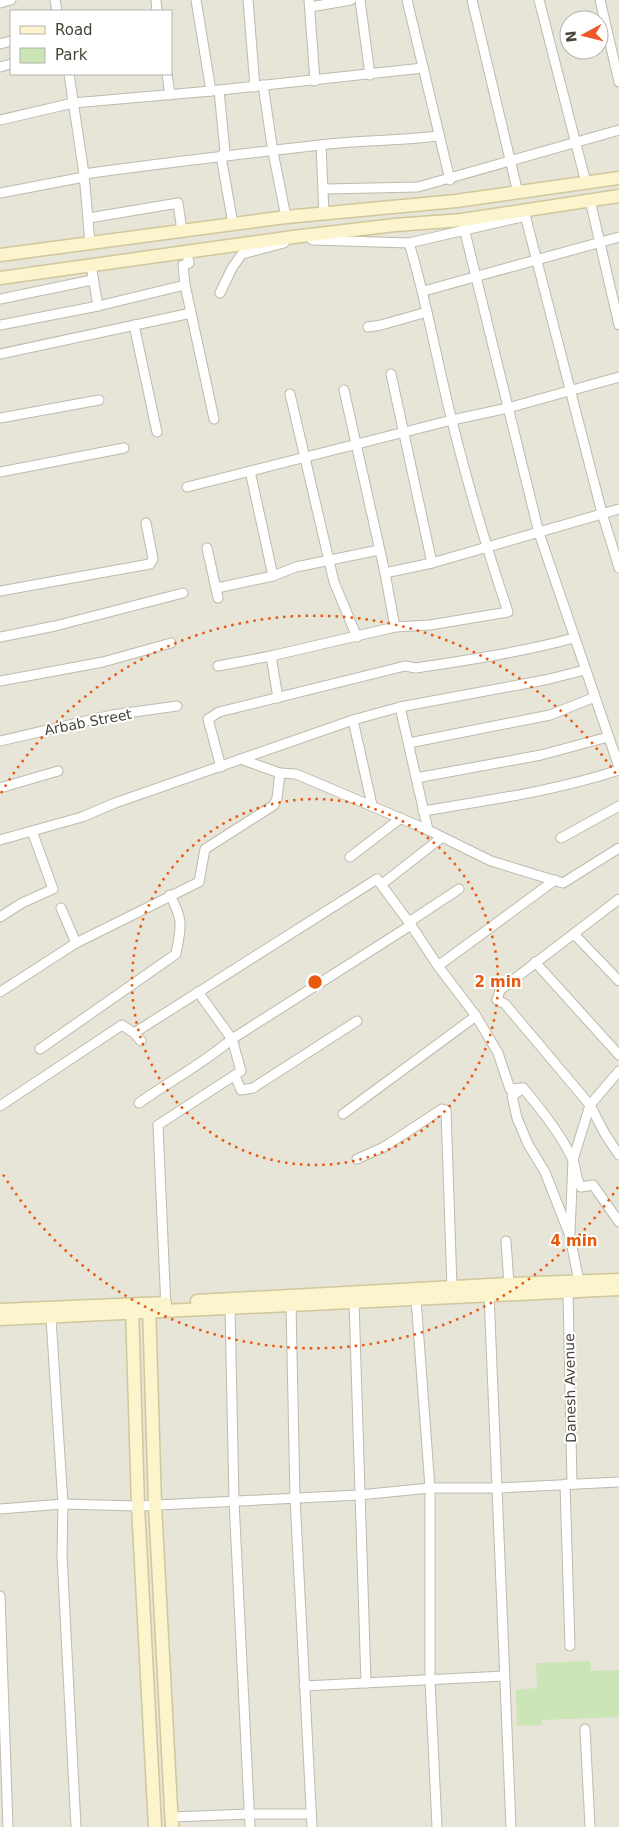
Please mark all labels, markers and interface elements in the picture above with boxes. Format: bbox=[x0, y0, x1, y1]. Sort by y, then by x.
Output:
legend bbox=[10, 10, 172, 75]
north arrow bbox=[559, 10, 609, 60]
text: Road bbox=[55, 21, 93, 39]
text: N bbox=[562, 30, 580, 43]
text: Park bbox=[55, 46, 88, 64]
street label: Arbab Street bbox=[43, 706, 134, 738]
centre of rings bbox=[306, 973, 324, 991]
text: 2 min bbox=[474, 973, 522, 991]
text: 4 min bbox=[550, 1232, 598, 1250]
street label: Danesh Avenue bbox=[561, 1333, 579, 1443]

